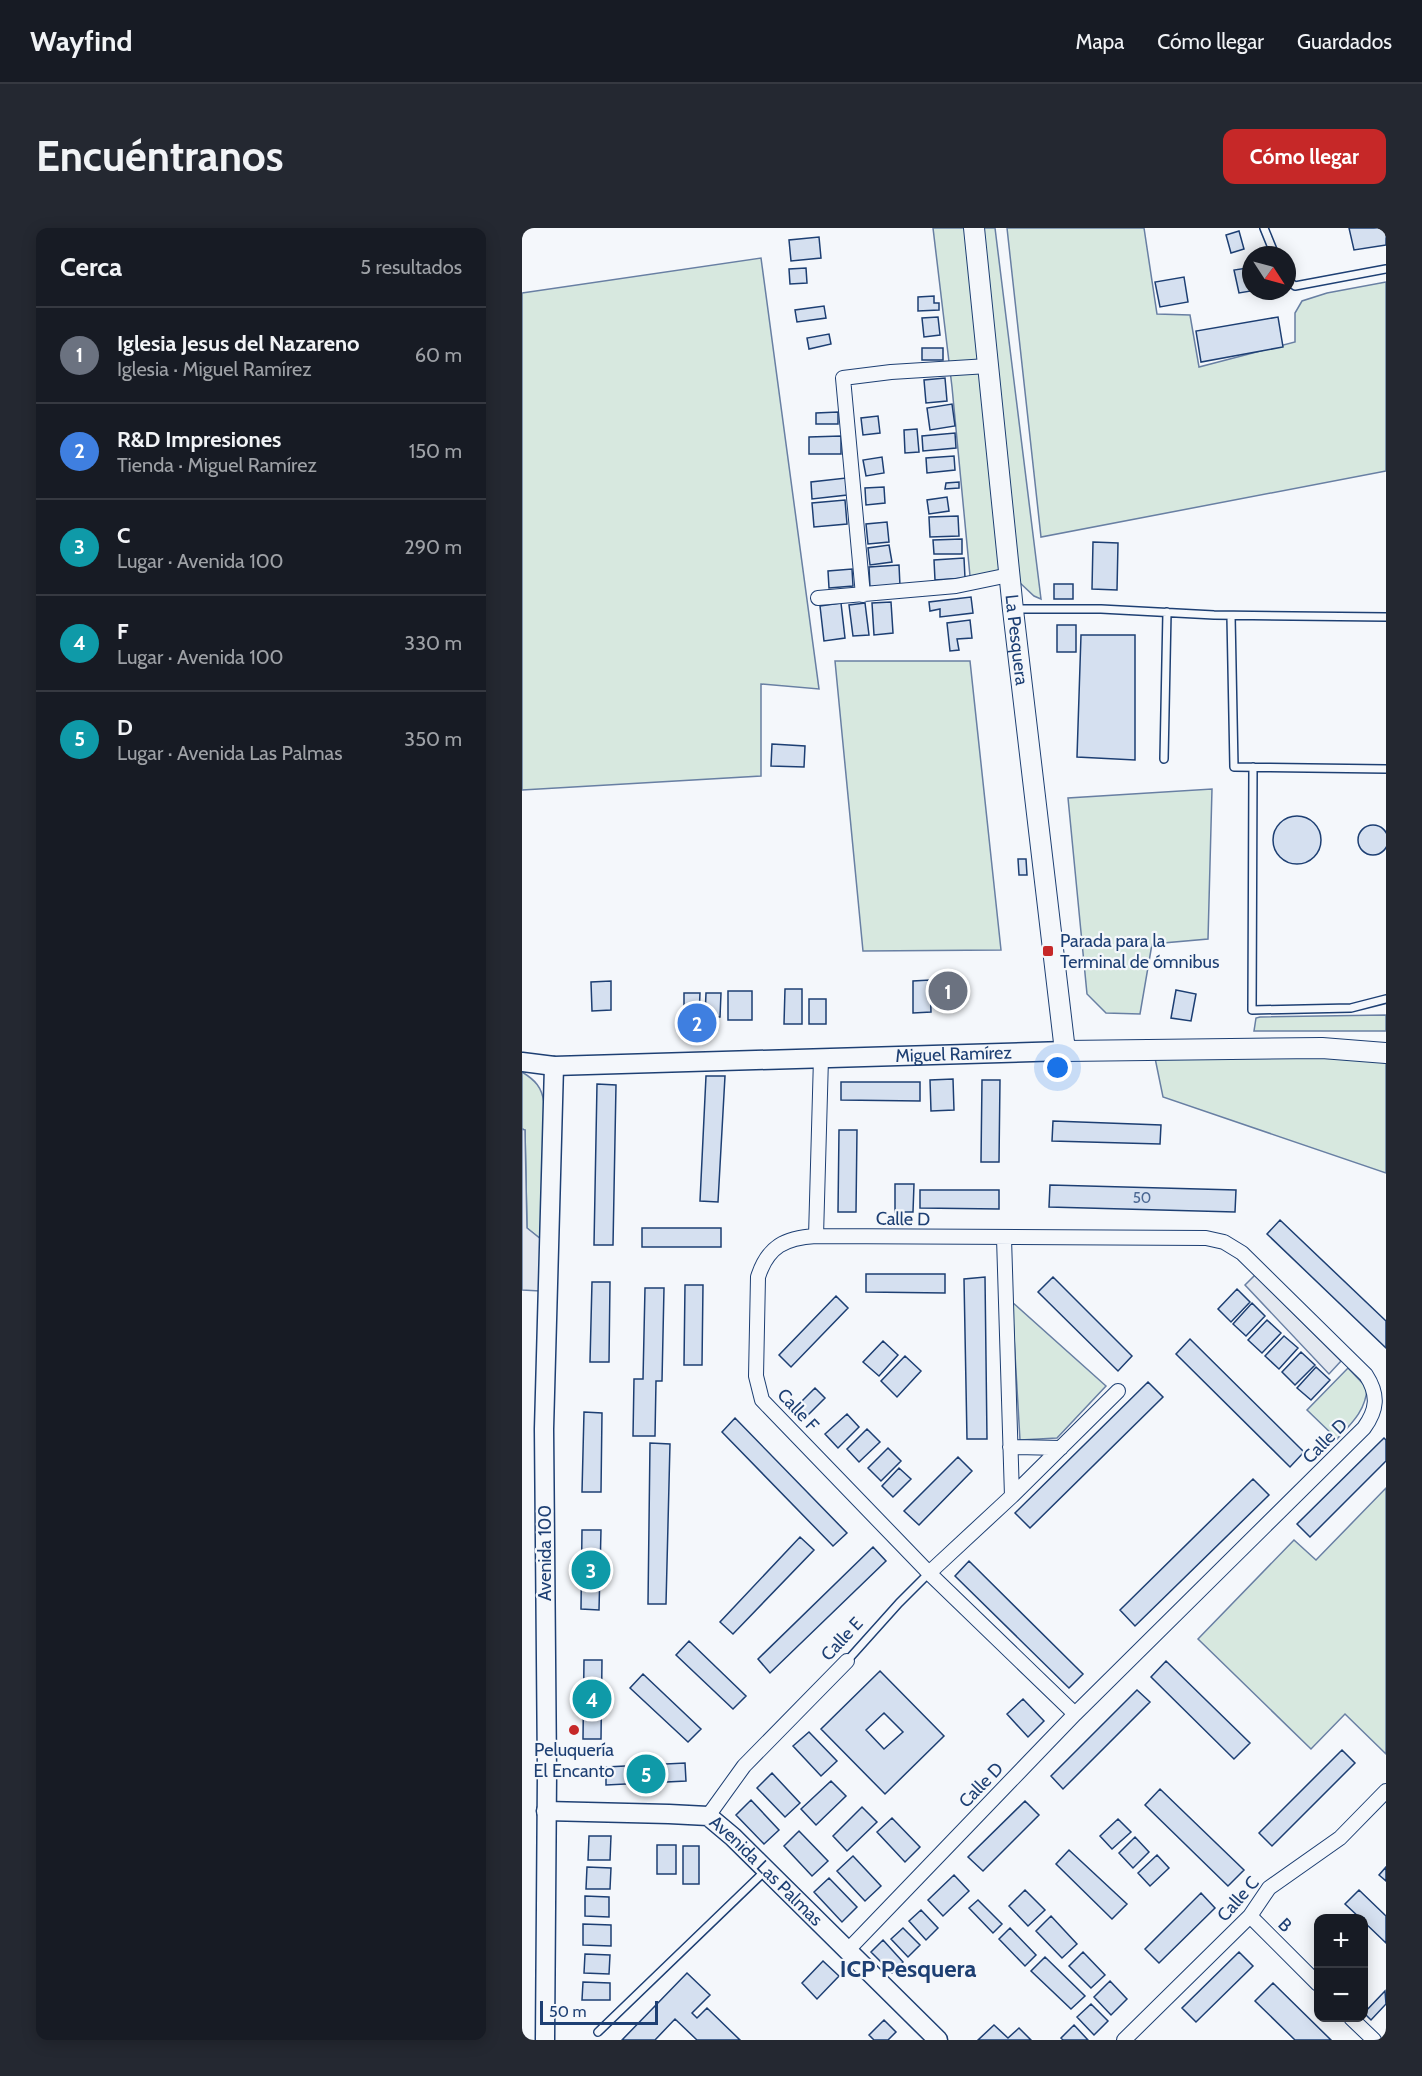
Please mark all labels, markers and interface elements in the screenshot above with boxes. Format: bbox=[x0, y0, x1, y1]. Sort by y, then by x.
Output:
text: Wayfind bbox=[30, 24, 132, 58]
text: Mapa bbox=[1076, 29, 1124, 54]
text: Cómo llegar bbox=[1157, 29, 1264, 54]
text: Guardados bbox=[1297, 29, 1392, 54]
button: Cómo llegar bbox=[1223, 129, 1386, 184]
text: Encuéntranos bbox=[36, 130, 284, 182]
north arrow bbox=[1242, 246, 1296, 300]
text: Cerca bbox=[60, 251, 122, 283]
text: 5 resultados bbox=[360, 255, 462, 279]
text: Iglesia Jesus del Nazareno bbox=[117, 330, 360, 357]
text: 1 bbox=[76, 343, 83, 367]
text: 60 m bbox=[415, 343, 462, 367]
text: Iglesia · Miguel Ramírez bbox=[117, 357, 312, 381]
text: R&D Impresiones bbox=[117, 426, 281, 453]
text: 2 bbox=[74, 439, 85, 463]
text: 150 m bbox=[409, 439, 462, 463]
text: Tienda · Miguel Ramírez bbox=[117, 453, 317, 477]
text: C bbox=[117, 522, 130, 549]
text: 3 bbox=[74, 535, 85, 559]
text: 290 m bbox=[404, 535, 462, 559]
text: Lugar · Avenida 100 bbox=[117, 549, 284, 573]
street label: La Pesquera bbox=[1000, 593, 1033, 687]
text: F bbox=[117, 618, 129, 645]
text: 4 bbox=[73, 631, 86, 655]
text: 330 m bbox=[404, 631, 462, 655]
text: Lugar · Avenida 100 bbox=[117, 645, 284, 669]
text: D bbox=[117, 714, 133, 741]
text: 5 bbox=[74, 727, 85, 751]
text: 350 m bbox=[404, 727, 462, 751]
text: Lugar · Avenida Las Palmas bbox=[117, 741, 342, 765]
place label: Parada para la Terminal de ómnibus bbox=[1060, 930, 1219, 973]
marker: Parada para la Terminal de ómnibus bbox=[1041, 944, 1055, 958]
pin: 1 bbox=[928, 968, 968, 1014]
pin: 2 bbox=[678, 1000, 717, 1046]
street label: Miguel Ramírez bbox=[895, 1042, 1013, 1067]
your location bbox=[1043, 1053, 1072, 1082]
house number: 50 bbox=[1133, 1189, 1151, 1207]
street label: Calle D bbox=[876, 1208, 930, 1230]
street label: Calle F bbox=[773, 1384, 824, 1437]
street label: Calle D bbox=[1298, 1414, 1352, 1468]
street label: Avenida 100 bbox=[534, 1505, 556, 1601]
pin: 3 bbox=[572, 1548, 610, 1592]
street label: Calle E bbox=[816, 1613, 868, 1665]
pin: 4 bbox=[572, 1676, 612, 1722]
marker: Peluquería El Encanto bbox=[567, 1723, 581, 1737]
place label: Peluquería El Encanto bbox=[534, 1739, 614, 1782]
pin: 5 bbox=[626, 1752, 666, 1796]
street label: Calle D bbox=[954, 1758, 1008, 1812]
street label: Avenida Las Palmas bbox=[705, 1811, 827, 1930]
street label: Calle C bbox=[1212, 1872, 1264, 1926]
street label: B bbox=[1273, 1913, 1297, 1937]
map controls bbox=[1314, 1914, 1368, 2022]
button: + bbox=[1314, 1914, 1368, 1968]
district label: ICP Pesquera bbox=[840, 1954, 976, 1983]
button: − bbox=[1314, 1968, 1368, 2022]
scale bar bbox=[540, 1998, 658, 2026]
text: 50 m bbox=[549, 2002, 586, 2021]

